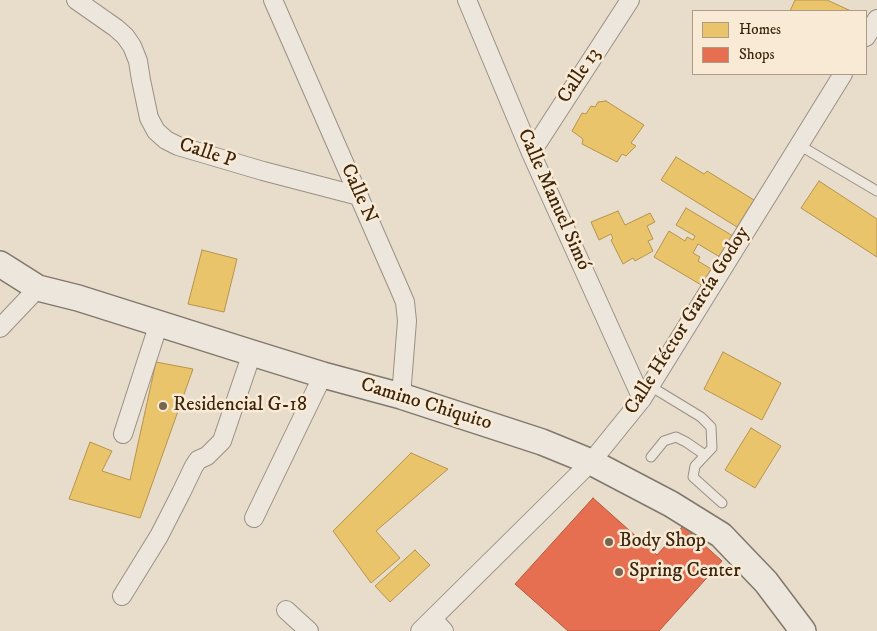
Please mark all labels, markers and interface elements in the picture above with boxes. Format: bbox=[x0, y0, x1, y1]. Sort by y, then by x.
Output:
legend bbox=[692, 10, 867, 75]
text: Homes bbox=[739, 20, 781, 39]
street label: Calle 13 bbox=[553, 44, 607, 108]
text: Shops bbox=[739, 45, 775, 64]
street label: Calle Manuel Simó bbox=[511, 126, 595, 274]
street label: Calle P bbox=[176, 134, 238, 174]
street label: Calle N bbox=[334, 160, 382, 228]
street label: Calle Héctor García Godoy bbox=[620, 223, 756, 419]
street label: Camino Chiquito bbox=[357, 374, 495, 436]
place label: Residencial G-18 bbox=[173, 394, 307, 418]
marker: Residencial G-18 bbox=[157, 400, 169, 412]
place label: Body Shop bbox=[619, 530, 706, 554]
marker: Body Shop bbox=[603, 536, 615, 548]
place label: Spring Center bbox=[629, 560, 741, 584]
marker: Spring Center bbox=[613, 566, 625, 578]

